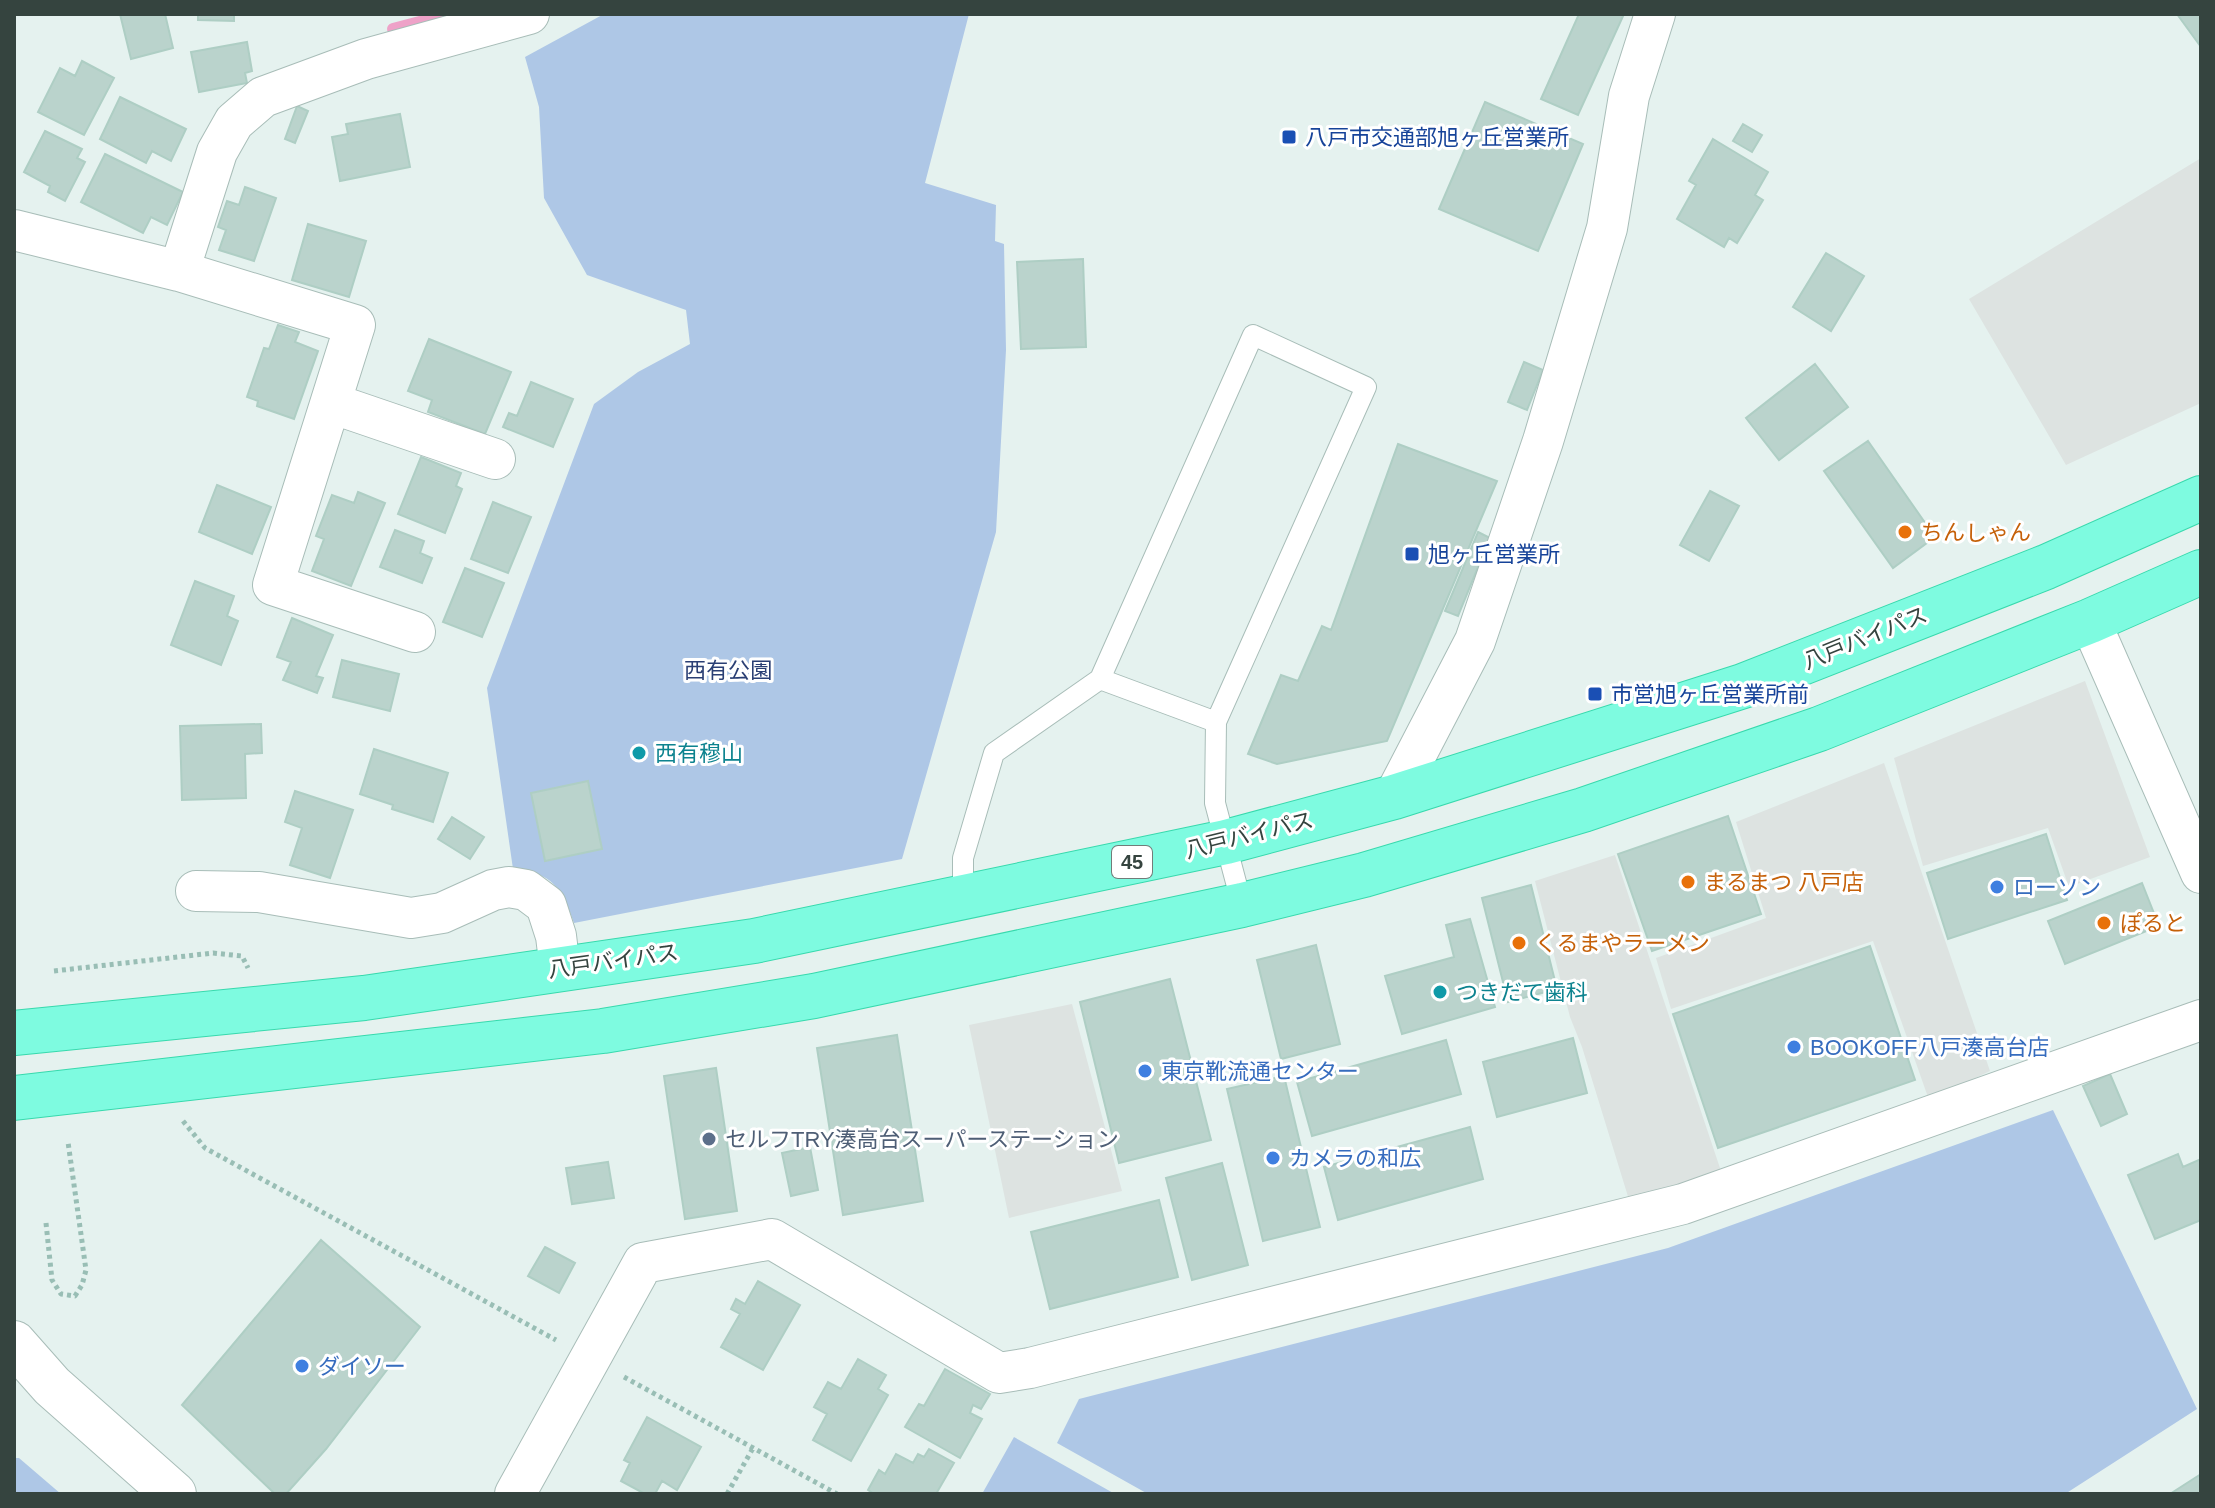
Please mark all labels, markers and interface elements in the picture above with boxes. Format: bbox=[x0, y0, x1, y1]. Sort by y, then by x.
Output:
place label: 八戸市交通部旭ヶ丘営業所 bbox=[1305, 125, 1569, 150]
marker: 八戸市交通部旭ヶ丘営業所 bbox=[1280, 128, 1298, 146]
place label: ちんしゃん bbox=[1921, 520, 2031, 545]
marker: ちんしゃん bbox=[1896, 523, 1914, 541]
place label: 旭ヶ丘営業所 bbox=[1428, 542, 1560, 567]
marker: 旭ヶ丘営業所 bbox=[1403, 545, 1421, 563]
street label: 八戸バイパス bbox=[1799, 602, 1931, 674]
park label: 西有公園 bbox=[684, 658, 772, 683]
place label: 市営旭ヶ丘営業所前 bbox=[1611, 682, 1809, 707]
marker: 市営旭ヶ丘営業所前 bbox=[1586, 685, 1604, 703]
place label: 西有穆山 bbox=[655, 741, 743, 766]
marker: 西有穆山 bbox=[630, 744, 648, 762]
street label: 八戸バイパス bbox=[1182, 807, 1316, 863]
road number: 45 bbox=[1112, 846, 1152, 878]
place label: まるまつ 八戸店 bbox=[1704, 870, 1864, 895]
marker: まるまつ 八戸店 bbox=[1679, 873, 1697, 891]
place label: ローソン bbox=[2013, 875, 2101, 900]
marker: ローソン bbox=[1988, 878, 2006, 896]
place label: ぽると bbox=[2120, 911, 2186, 936]
marker: ぽると bbox=[2095, 914, 2113, 932]
place label: くるまやラーメン bbox=[1535, 931, 1710, 956]
marker: くるまやラーメン bbox=[1510, 934, 1528, 952]
street label: 八戸バイパス bbox=[546, 939, 680, 983]
place label: つきだて歯科 bbox=[1456, 980, 1588, 1005]
marker: つきだて歯科 bbox=[1431, 983, 1449, 1001]
place label: BOOKOFF八戸湊高台店 bbox=[1810, 1035, 2050, 1060]
marker: BOOKOFF八戸湊高台店 bbox=[1785, 1038, 1803, 1056]
place label: 東京靴流通センター bbox=[1161, 1059, 1359, 1084]
marker: 東京靴流通センター bbox=[1136, 1062, 1154, 1080]
place label: セルフTRY湊高台スーパーステーション bbox=[725, 1127, 1119, 1152]
marker: セルフTRY湊高台スーパーステーション bbox=[700, 1130, 718, 1148]
place label: カメラの和広 bbox=[1289, 1146, 1421, 1171]
marker: カメラの和広 bbox=[1264, 1149, 1282, 1167]
place label: ダイソー bbox=[318, 1354, 406, 1379]
marker: ダイソー bbox=[293, 1357, 311, 1375]

